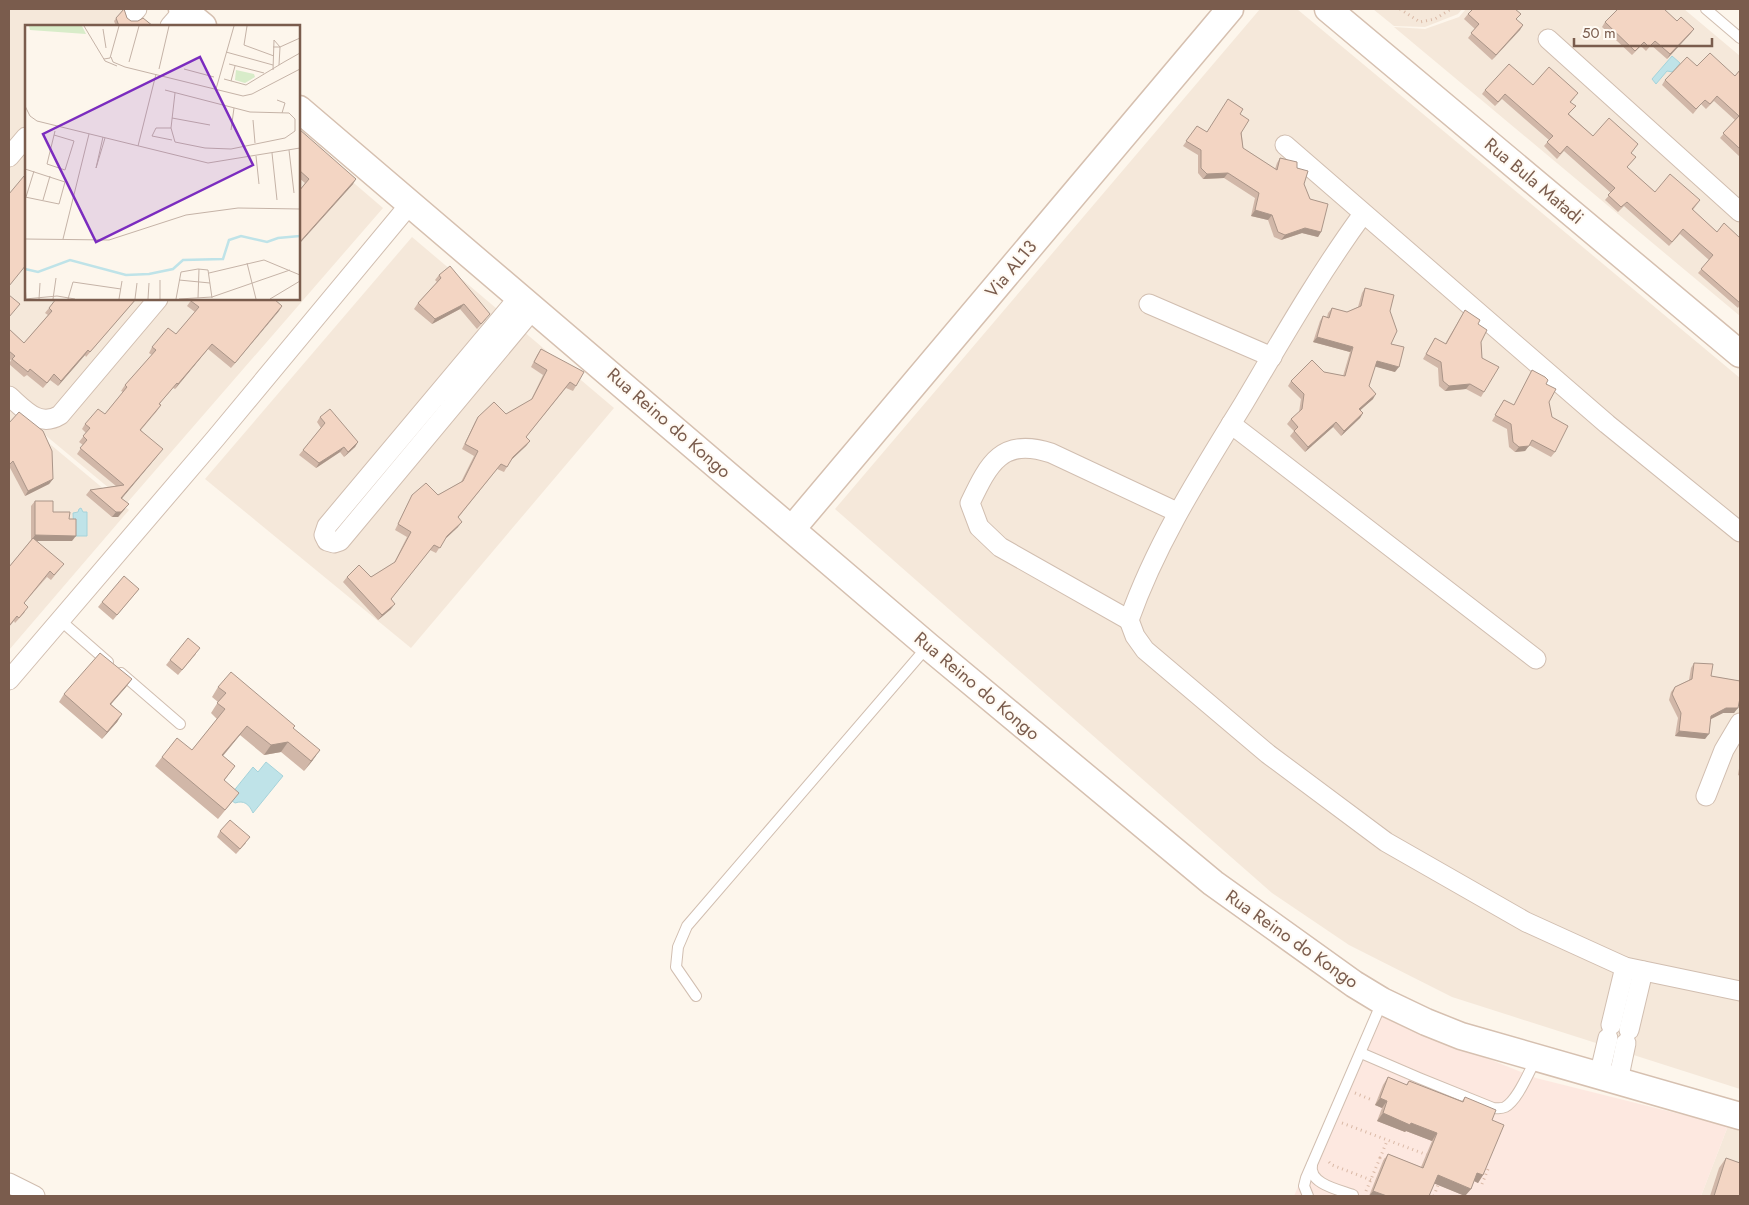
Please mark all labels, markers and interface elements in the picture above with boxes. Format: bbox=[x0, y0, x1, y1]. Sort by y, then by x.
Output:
scale bar bbox=[1574, 15, 1712, 47]
text: 50 m bbox=[1582, 22, 1616, 44]
inset map bbox=[25, 25, 300, 300]
street label: Rua Bula Matadi bbox=[1479, 132, 1589, 230]
street label: Via AL13 bbox=[979, 234, 1043, 304]
street label: Rua Reino do Kongo bbox=[601, 362, 737, 484]
street label: Rua Reino do Kongo bbox=[909, 626, 1046, 746]
street label: Rua Reino do Kongo bbox=[1220, 883, 1364, 995]

